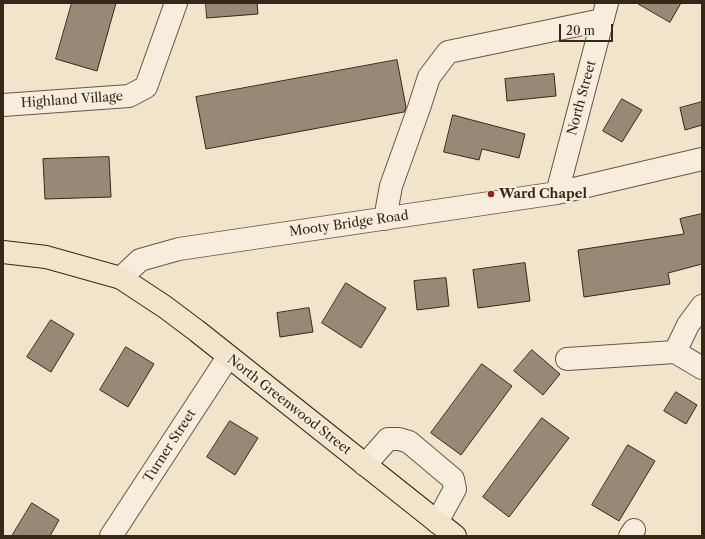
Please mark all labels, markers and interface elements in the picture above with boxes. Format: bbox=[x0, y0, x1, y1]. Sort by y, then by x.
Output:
scale bar bbox=[561, 16, 615, 42]
text: 20 m bbox=[566, 23, 595, 38]
street label: North Street bbox=[565, 59, 599, 137]
street label: Highland Village bbox=[20, 89, 124, 111]
place label: Ward Chapel bbox=[499, 186, 587, 202]
marker: Ward Chapel bbox=[486, 189, 496, 199]
street label: Mooty Bridge Road bbox=[288, 208, 410, 240]
street label: North Greenwood Street bbox=[224, 352, 354, 458]
street label: Turner Street bbox=[141, 407, 199, 485]

